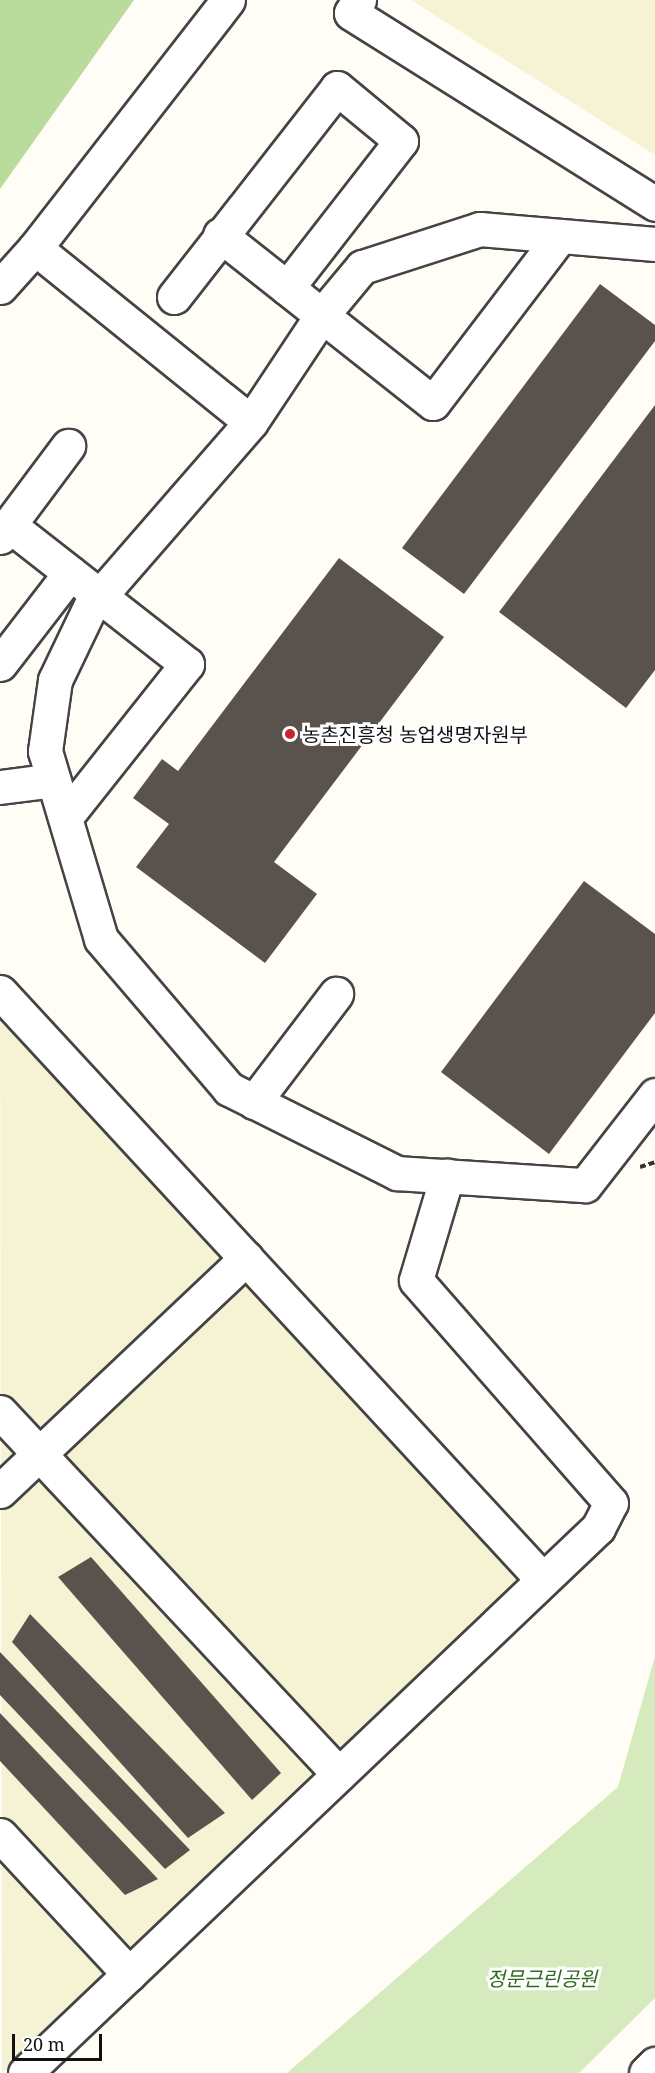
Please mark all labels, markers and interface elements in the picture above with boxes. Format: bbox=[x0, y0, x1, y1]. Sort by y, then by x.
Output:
place label: 농촌진흥청 농업생명자원부 bbox=[302, 722, 528, 746]
marker: 농촌진흥청 농업생명자원부 bbox=[283, 727, 297, 741]
park label: 정문근린공원 bbox=[487, 1966, 597, 1990]
scale bar bbox=[15, 2022, 105, 2060]
text: 20 m bbox=[23, 2032, 65, 2056]

